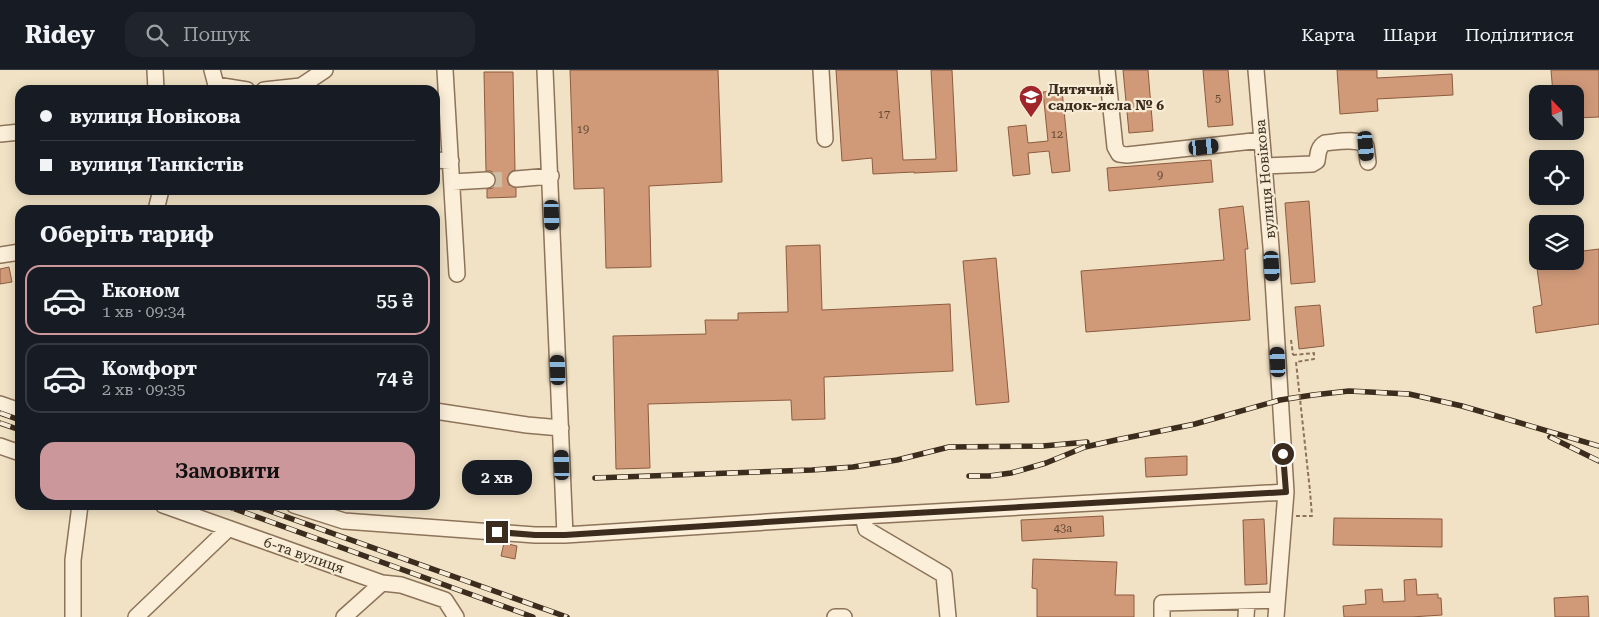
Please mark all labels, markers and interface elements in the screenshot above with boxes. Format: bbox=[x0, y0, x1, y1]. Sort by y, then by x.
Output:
search box bbox=[125, 12, 475, 57]
text: Ridey bbox=[25, 21, 95, 49]
icon: search bbox=[143, 21, 171, 49]
text: Пошук bbox=[183, 23, 251, 46]
text: Карта bbox=[1301, 24, 1355, 45]
text: Шари bbox=[1383, 24, 1437, 45]
text: Поділитися bbox=[1465, 24, 1574, 45]
place label: Дитячий садок-ясла № 6 bbox=[1048, 81, 1164, 113]
school or university icon: Дитячий садок-ясла № 6 bbox=[1018, 84, 1044, 118]
north arrow bbox=[1529, 85, 1584, 140]
map controls bbox=[1529, 85, 1584, 270]
house number: 5 bbox=[1215, 92, 1221, 105]
text: вулиця Новікова bbox=[70, 105, 240, 128]
house number: 17 bbox=[878, 108, 890, 121]
street label: вулиця Новікова bbox=[1252, 118, 1278, 239]
house number: 19 bbox=[577, 123, 589, 136]
house number: 12 bbox=[1051, 128, 1063, 141]
car bbox=[1357, 130, 1374, 162]
car bbox=[1188, 138, 1219, 156]
button: locate bbox=[1529, 150, 1584, 205]
text: вулиця Танкістів bbox=[70, 153, 244, 176]
house number: 9 bbox=[1157, 169, 1163, 182]
car bbox=[543, 200, 560, 230]
button: layers bbox=[1529, 215, 1584, 270]
text: Оберіть тариф bbox=[40, 222, 214, 247]
car bbox=[1263, 251, 1280, 281]
icon: car bbox=[42, 278, 87, 323]
text: Економ bbox=[102, 279, 180, 302]
text: 55 ₴ bbox=[376, 289, 413, 312]
text: 1 хв · 09:34 bbox=[102, 302, 186, 321]
car bbox=[1269, 347, 1286, 377]
car bbox=[549, 355, 566, 385]
icon: car bbox=[42, 356, 87, 401]
text: Комфорт bbox=[102, 357, 197, 380]
text: 74 ₴ bbox=[376, 367, 413, 390]
text: 2 хв · 09:35 bbox=[102, 380, 186, 399]
button: Замовити bbox=[40, 442, 415, 500]
route start bbox=[1272, 443, 1294, 465]
car bbox=[553, 450, 570, 480]
callout: 2 хв bbox=[462, 460, 532, 494]
text: 2 хв bbox=[481, 468, 513, 487]
route end bbox=[486, 521, 508, 543]
house number: 43а bbox=[1054, 522, 1072, 535]
street label: 6-та вулиця bbox=[262, 534, 346, 576]

